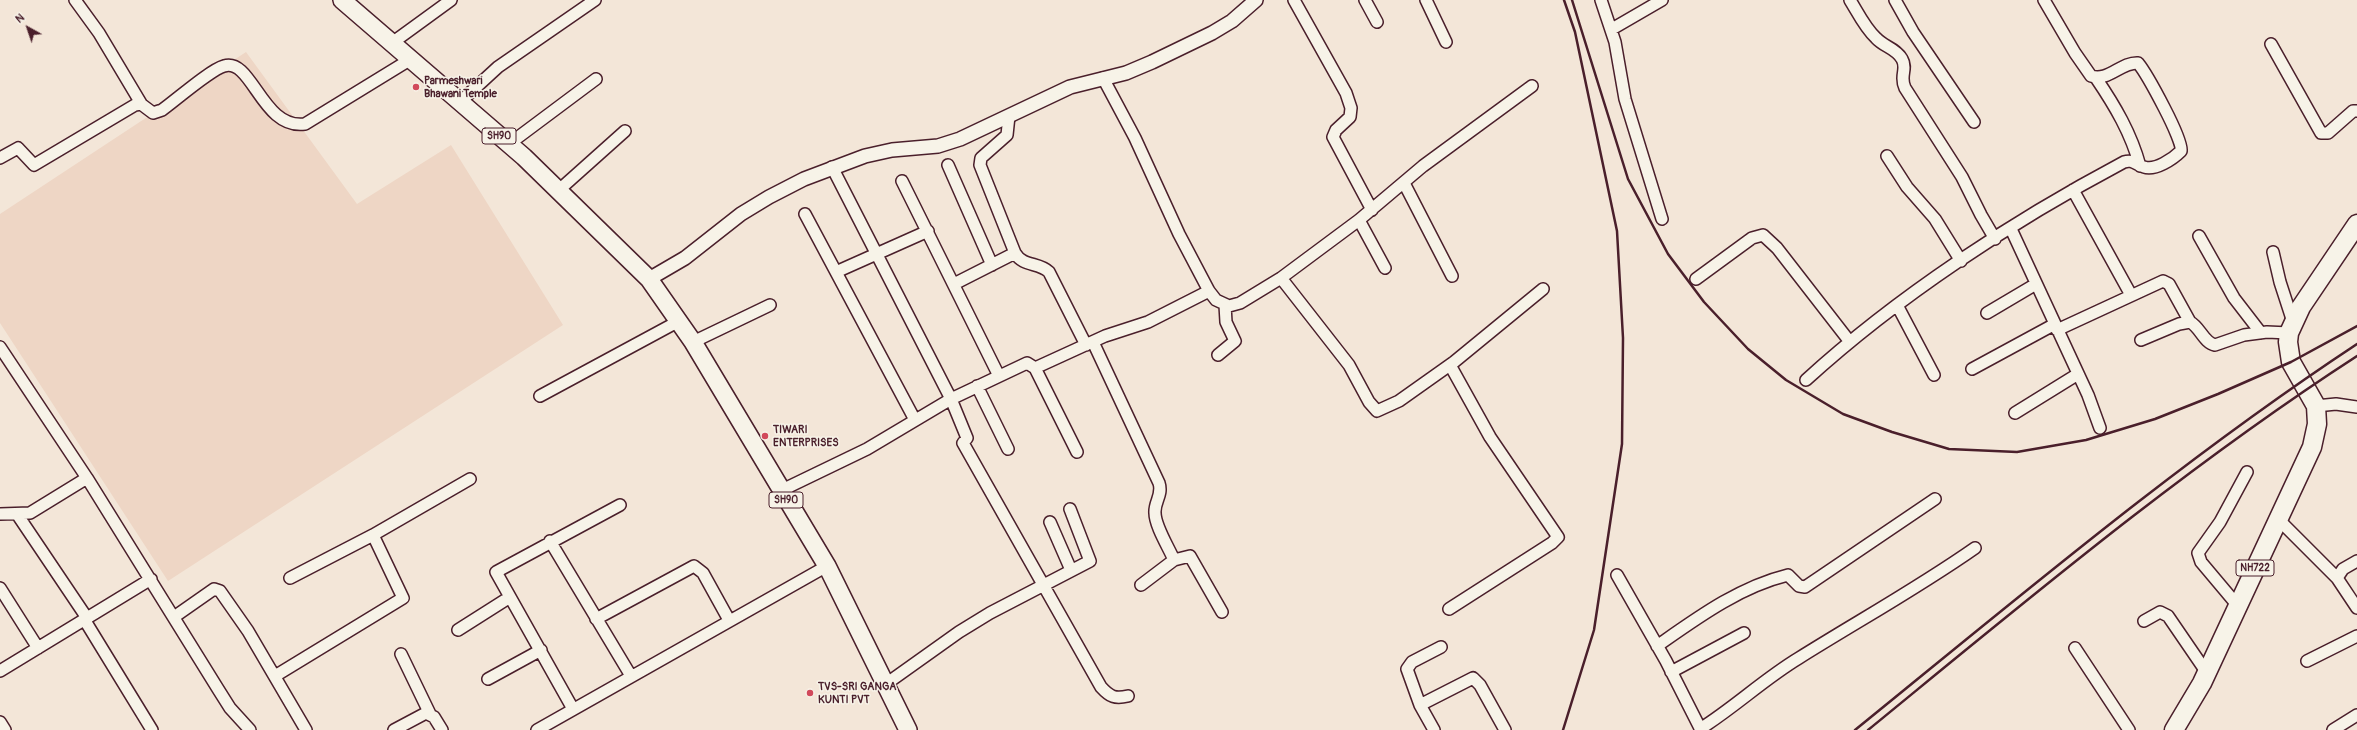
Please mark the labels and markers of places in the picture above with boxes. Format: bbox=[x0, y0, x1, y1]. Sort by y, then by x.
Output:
place label: Parmeshwari Bhawani Temple bbox=[424, 74, 497, 100]
marker: Parmeshwari Bhawani Temple bbox=[411, 82, 421, 92]
place label: TIWARI ENTERPRISES bbox=[773, 423, 839, 449]
marker: TIWARI ENTERPRISES bbox=[760, 431, 770, 441]
place label: TVS-SRI GANGA KUNTI PVT bbox=[818, 680, 896, 706]
marker: TVS-SRI GANGA KUNTI PVT bbox=[805, 688, 815, 698]

